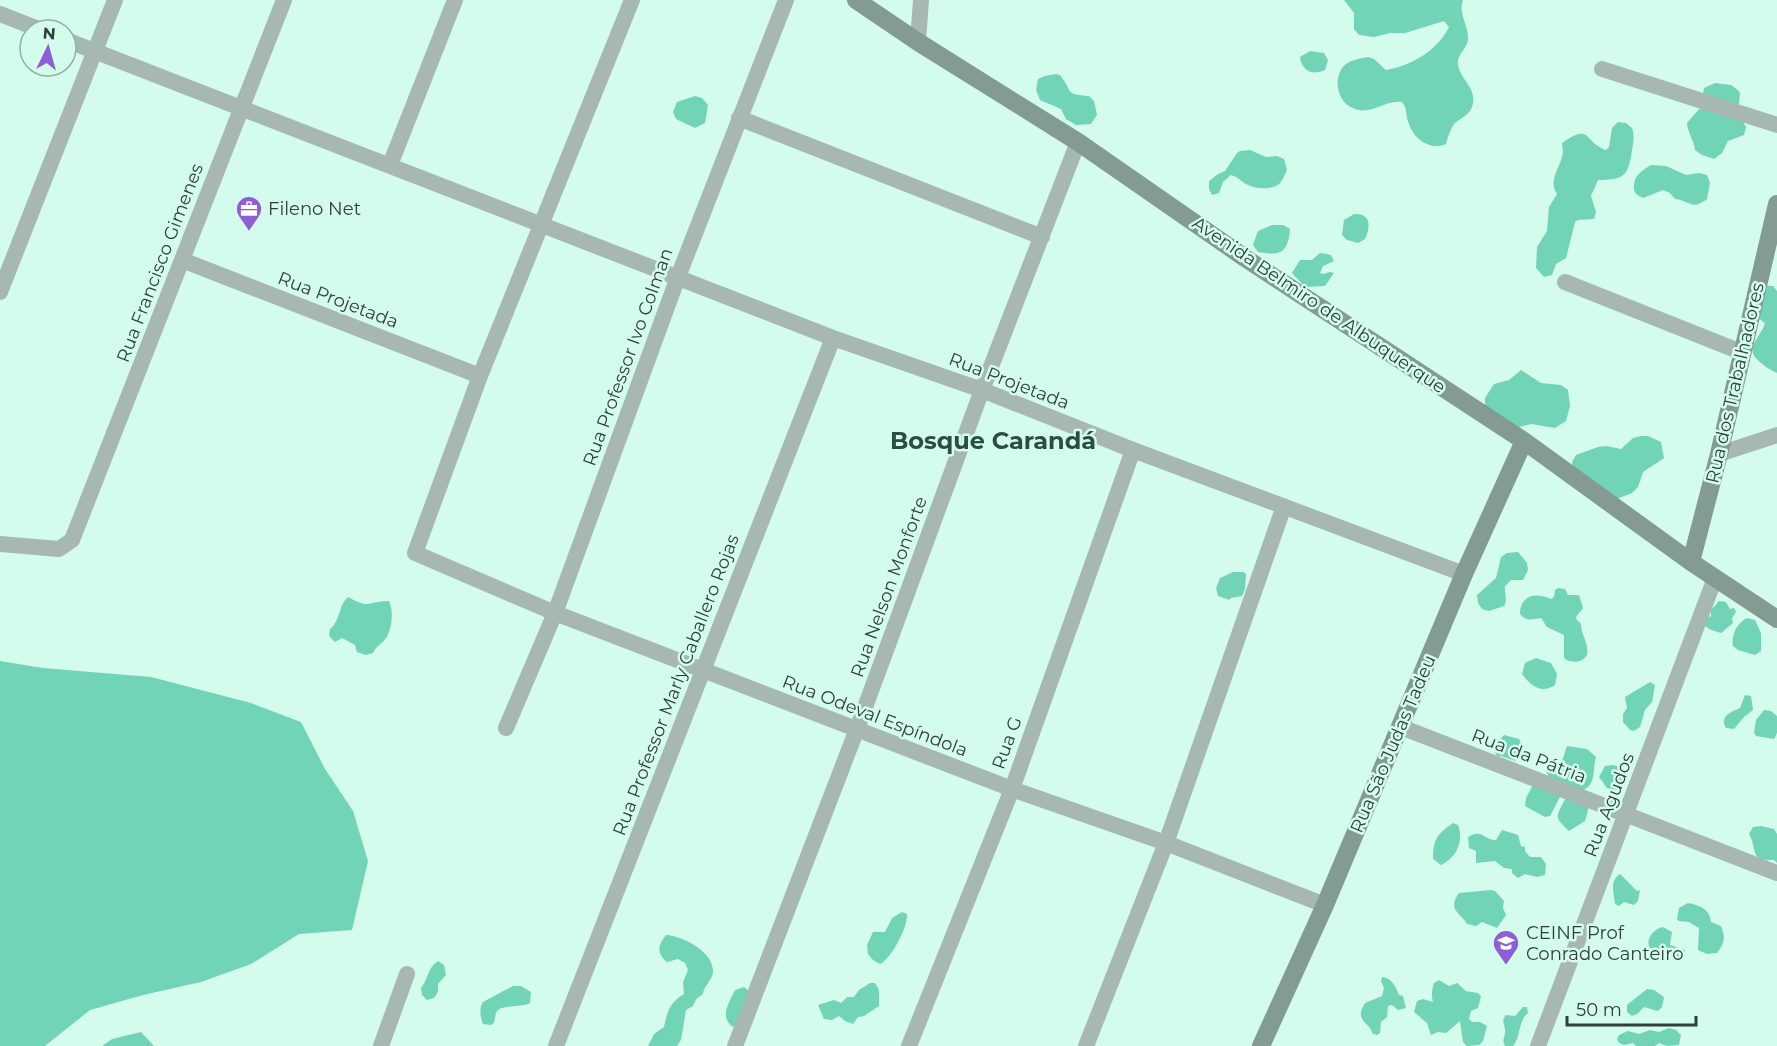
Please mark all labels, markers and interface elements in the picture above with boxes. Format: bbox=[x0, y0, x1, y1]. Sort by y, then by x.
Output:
north arrow bbox=[18, 18, 78, 78]
text: N bbox=[42, 24, 57, 44]
street label: Rua Francisco Gimenes bbox=[112, 160, 208, 365]
office icon: Fileno Net bbox=[234, 194, 264, 232]
place label: Fileno Net bbox=[268, 198, 361, 220]
street label: Avenida Belmiro de Albuquerque bbox=[1188, 212, 1450, 398]
street label: Rua Professor Ivo Colman bbox=[578, 245, 678, 469]
street label: Rua Projetada bbox=[275, 267, 401, 333]
street label: Rua dos Trabalhadores bbox=[1701, 280, 1769, 485]
street label: Rua Projetada bbox=[946, 348, 1072, 414]
district label: Bosque Carandá bbox=[890, 426, 1096, 455]
street label: Rua Nelson Monforte bbox=[846, 493, 932, 680]
street label: Rua Professor Marly Caballero Rojas bbox=[608, 531, 744, 839]
street label: Rua São Judas Tadeu bbox=[1346, 652, 1440, 836]
street label: Rua Odeval Espíndola bbox=[779, 670, 971, 762]
street label: Rua G bbox=[987, 714, 1027, 772]
street label: Rua da Pátria bbox=[1469, 724, 1589, 788]
street label: Rua Agudos bbox=[1579, 750, 1639, 860]
place label: CEINF Prof Conrado Canteiro bbox=[1526, 922, 1684, 965]
school or university icon: CEINF Prof Conrado Canteiro bbox=[1491, 928, 1521, 966]
scale bar bbox=[1567, 989, 1696, 1027]
text: 50 m bbox=[1576, 999, 1622, 1021]

